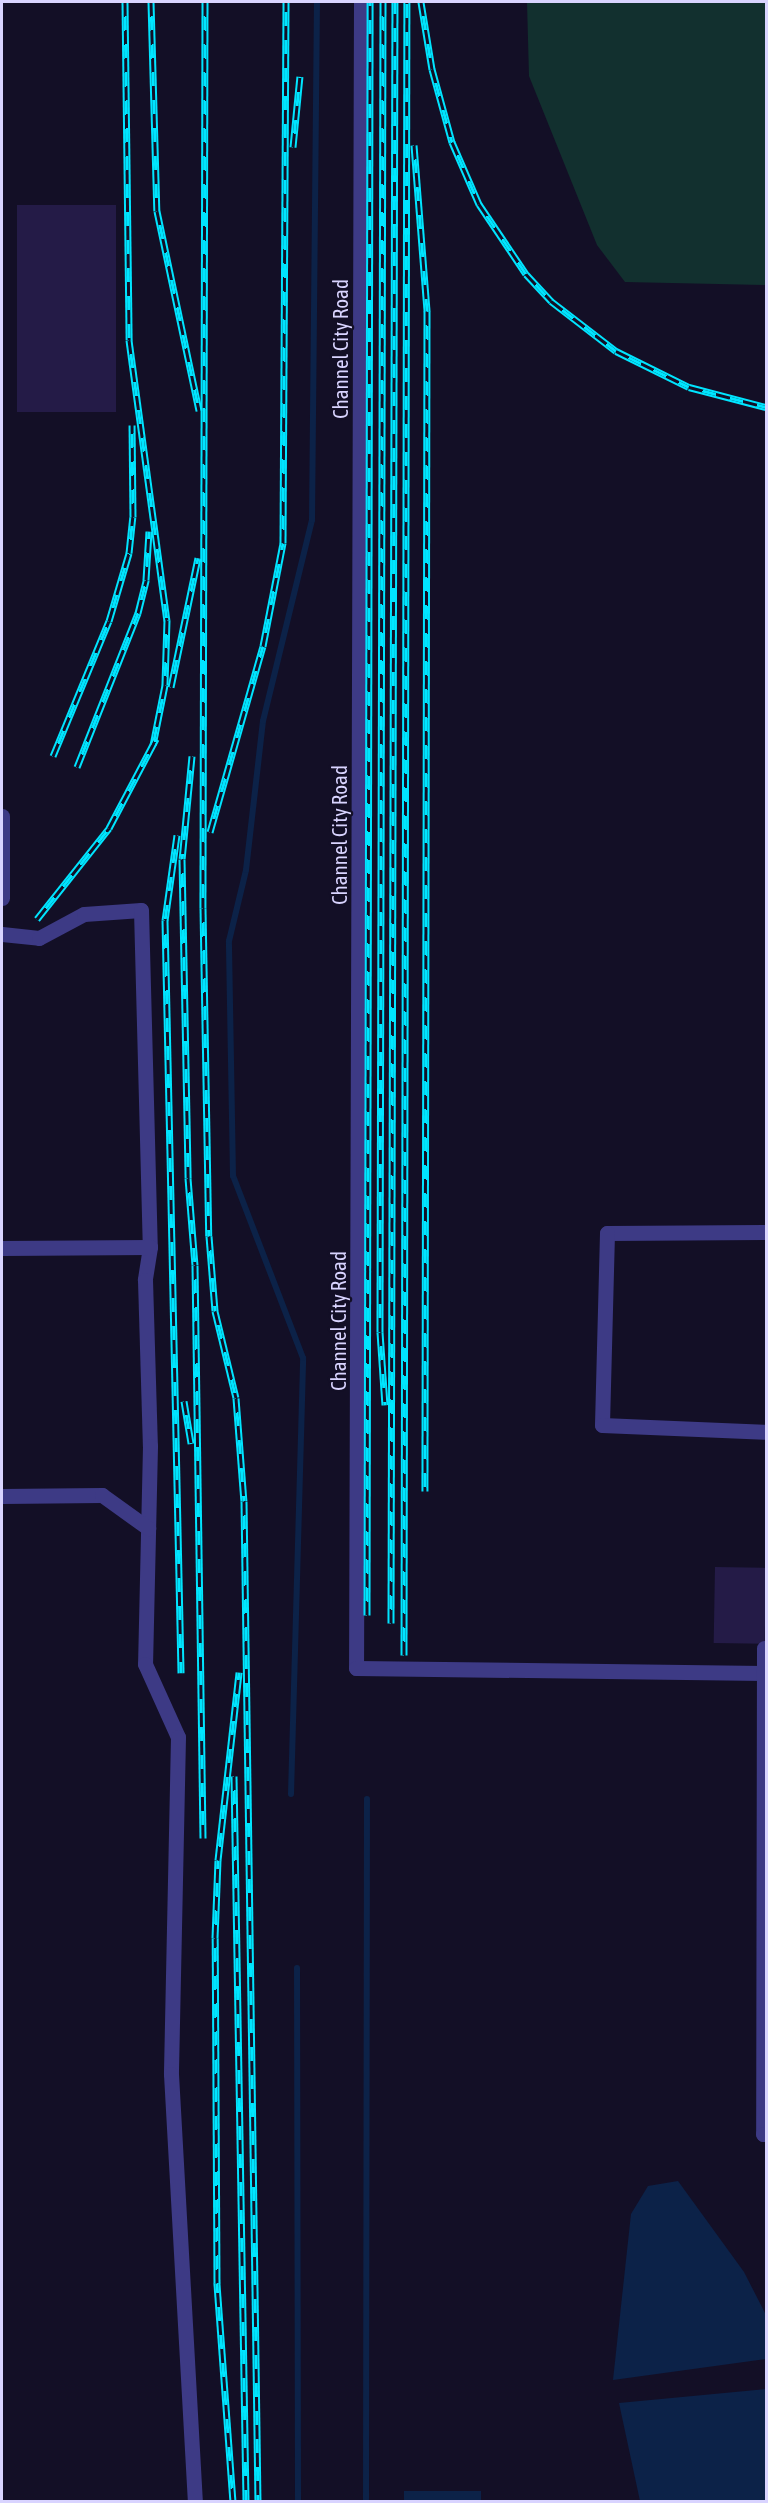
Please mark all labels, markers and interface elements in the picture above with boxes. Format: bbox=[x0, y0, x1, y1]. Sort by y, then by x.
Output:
street label: Channel City Road bbox=[327, 279, 353, 419]
street label: Channel City Road bbox=[326, 765, 352, 905]
street label: Channel City Road bbox=[325, 1251, 351, 1391]

